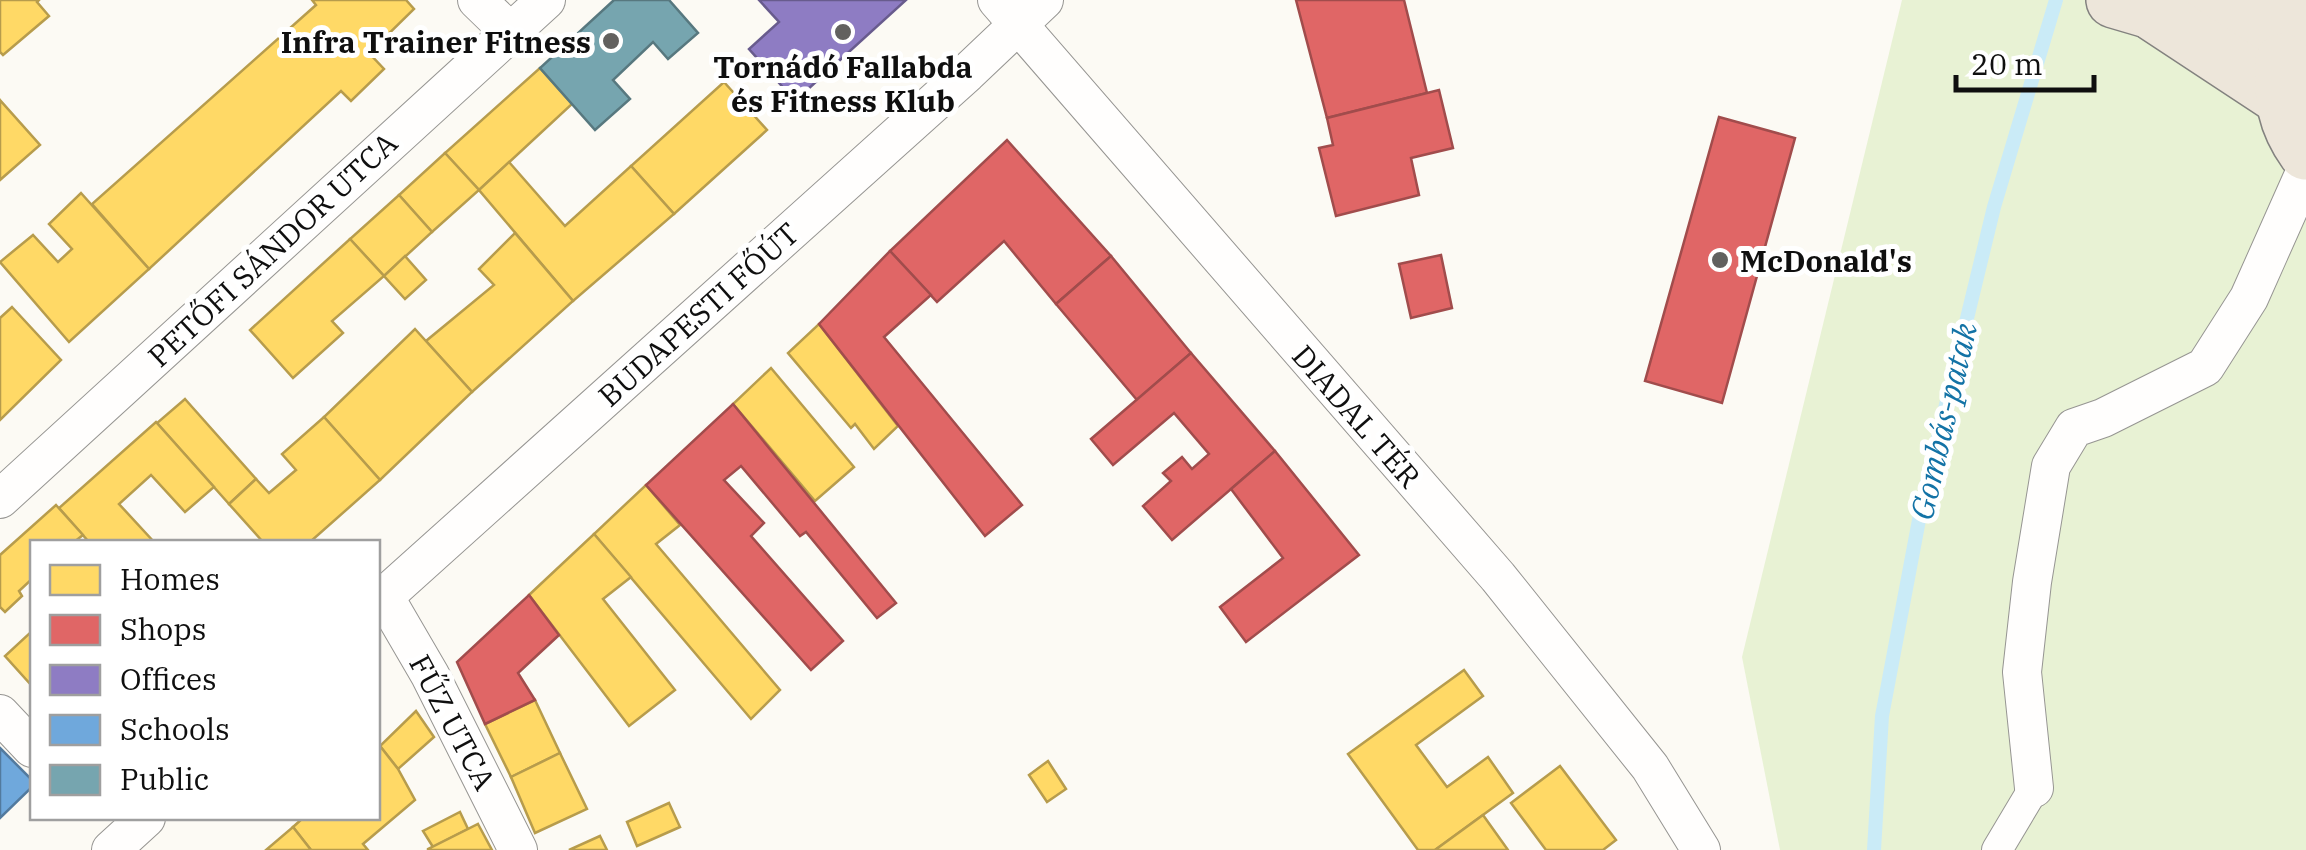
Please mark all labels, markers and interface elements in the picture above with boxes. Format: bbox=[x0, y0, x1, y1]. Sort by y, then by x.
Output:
marker: Tornádó Fallabda és Fitness Klub bbox=[832, 21, 854, 43]
place label: Infra Trainer Fitness bbox=[281, 22, 591, 61]
marker: Infra Trainer Fitness bbox=[600, 30, 622, 52]
scale bar bbox=[1956, 30, 2094, 92]
text: 20 m bbox=[1971, 44, 2043, 83]
place label: Tornádó Fallabda és Fitness Klub bbox=[713, 47, 973, 120]
street label: PETŐFI SÁNDOR UTCA bbox=[139, 123, 405, 375]
street label: BUDAPESTI FŐÚT bbox=[590, 214, 806, 414]
place label: McDonald's bbox=[1740, 241, 1912, 280]
marker: McDonald's bbox=[1709, 249, 1731, 271]
water label: Gombás-patak bbox=[1900, 318, 1986, 524]
street label: DIADAL TÉR bbox=[1284, 336, 1430, 496]
legend bbox=[30, 540, 380, 820]
text: Homes bbox=[120, 559, 220, 598]
text: Shops bbox=[120, 609, 206, 648]
street label: FŰZ UTCA bbox=[401, 648, 505, 797]
text: Offices bbox=[120, 659, 217, 698]
text: Schools bbox=[120, 709, 230, 748]
text: Public bbox=[120, 759, 209, 798]

